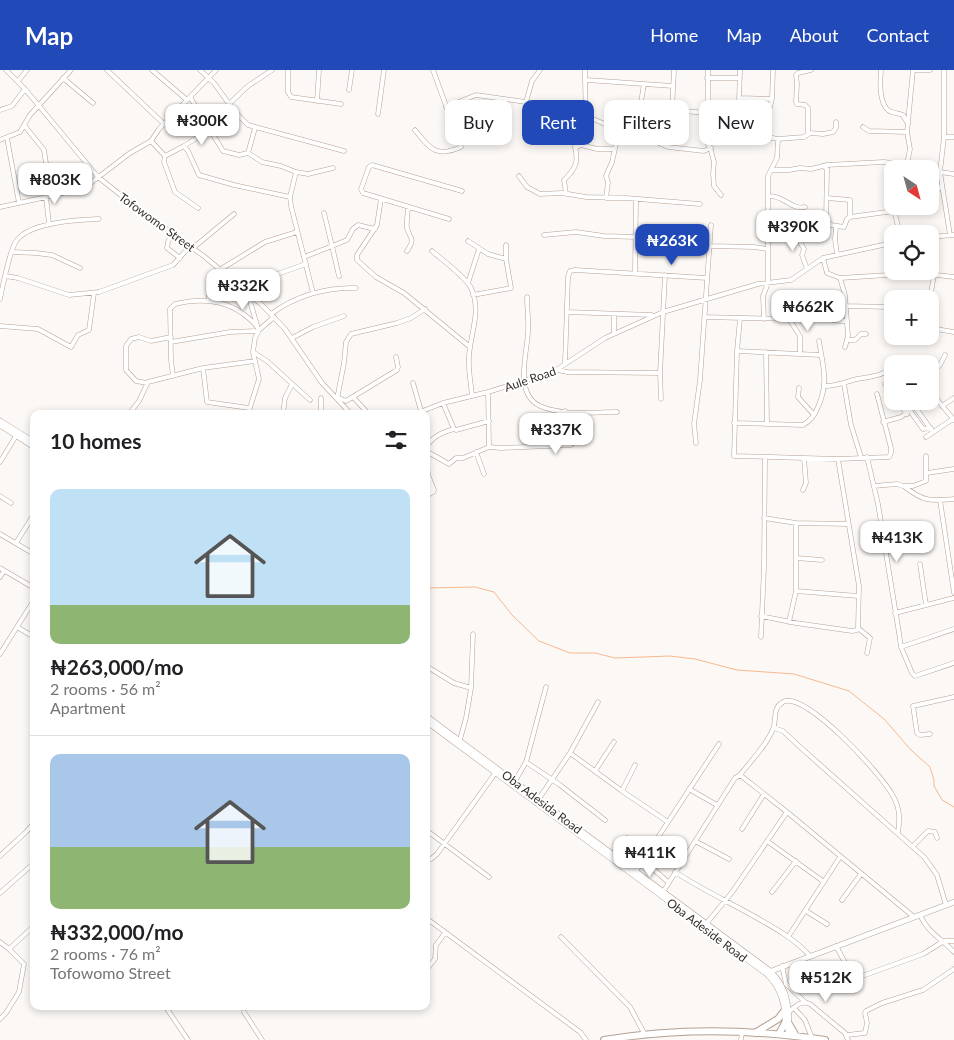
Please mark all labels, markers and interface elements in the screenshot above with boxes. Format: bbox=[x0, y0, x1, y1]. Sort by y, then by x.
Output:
text: Map bbox=[25, 21, 73, 50]
text: Home bbox=[650, 24, 698, 46]
text: Map bbox=[726, 24, 762, 46]
text: About bbox=[790, 24, 839, 46]
text: Contact bbox=[867, 24, 929, 46]
chip: Buy bbox=[445, 100, 512, 145]
chip: Rent bbox=[522, 100, 594, 145]
chip: Filters bbox=[604, 100, 689, 145]
chip: New bbox=[699, 100, 772, 145]
pin: ₦300K bbox=[167, 104, 237, 146]
text: ₦300K bbox=[176, 110, 228, 129]
north arrow bbox=[884, 160, 939, 215]
map controls bbox=[884, 160, 939, 410]
pin: ₦803K bbox=[20, 162, 90, 205]
text: ₦803K bbox=[29, 169, 81, 188]
street label: Tofowomo Street bbox=[116, 189, 199, 255]
pin: ₦390K bbox=[758, 210, 828, 252]
text: ₦390K bbox=[767, 216, 819, 235]
pin: ₦263K bbox=[637, 224, 707, 266]
button: locate bbox=[884, 225, 939, 280]
text: ₦263K bbox=[646, 230, 698, 249]
pin: ₦332K bbox=[208, 268, 278, 311]
text: ₦332K bbox=[217, 275, 269, 294]
pin: ₦662K bbox=[773, 290, 843, 332]
button: + bbox=[884, 290, 939, 345]
text: ₦662K bbox=[782, 296, 834, 315]
button: − bbox=[884, 355, 939, 410]
street label: Aule Road bbox=[502, 363, 558, 395]
pin: ₦337K bbox=[521, 412, 591, 455]
text: ₦337K bbox=[530, 419, 582, 438]
icon: filters bbox=[382, 426, 410, 454]
text: 10 homes bbox=[50, 428, 141, 453]
pin: ₦413K bbox=[862, 520, 932, 563]
icon: home bbox=[185, 521, 275, 611]
text: ₦413K bbox=[871, 527, 923, 546]
text: ₦263,000/mo bbox=[50, 654, 184, 679]
text: 2 rooms · 56 m² bbox=[50, 679, 161, 698]
text: Apartment bbox=[50, 698, 125, 717]
street label: Oba Adesida Road bbox=[499, 767, 585, 837]
icon: home bbox=[185, 787, 275, 877]
pin: ₦411K bbox=[615, 836, 685, 878]
text: ₦411K bbox=[624, 842, 676, 861]
street label: Oba Adeside Road bbox=[664, 895, 750, 965]
text: ₦332,000/mo bbox=[50, 919, 184, 944]
text: 2 rooms · 76 m² bbox=[50, 944, 161, 963]
pin: ₦512K bbox=[791, 960, 861, 1003]
text: Tofowomo Street bbox=[50, 963, 171, 982]
text: ₦512K bbox=[800, 967, 852, 986]

